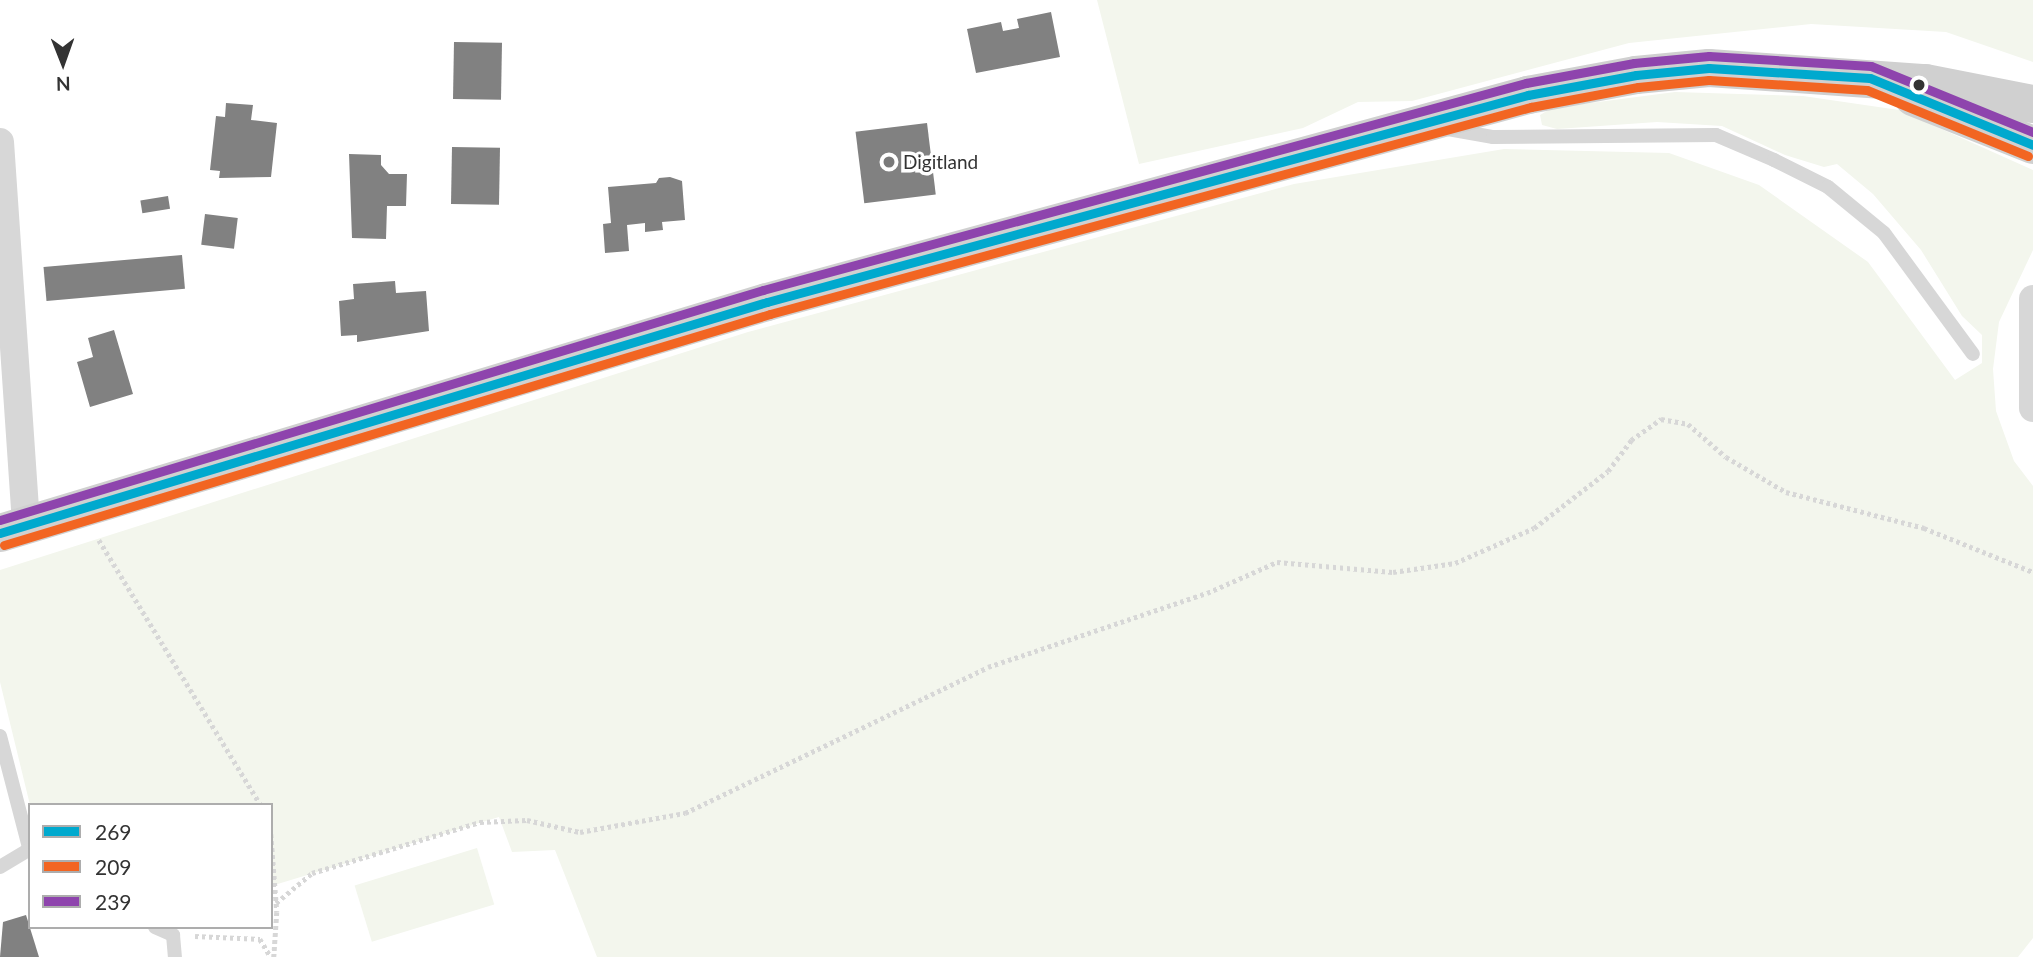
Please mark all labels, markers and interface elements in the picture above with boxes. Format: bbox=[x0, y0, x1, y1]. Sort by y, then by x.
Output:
north arrow bbox=[28, 28, 98, 98]
text: N bbox=[56, 73, 71, 96]
unlabelled marker bbox=[1912, 78, 1926, 92]
place label: Digitland bbox=[903, 151, 978, 173]
marker: Digitland bbox=[881, 154, 897, 170]
legend bbox=[28, 803, 273, 929]
text: 269 bbox=[95, 819, 132, 844]
text: 209 bbox=[95, 854, 132, 879]
text: 239 bbox=[95, 889, 132, 914]

